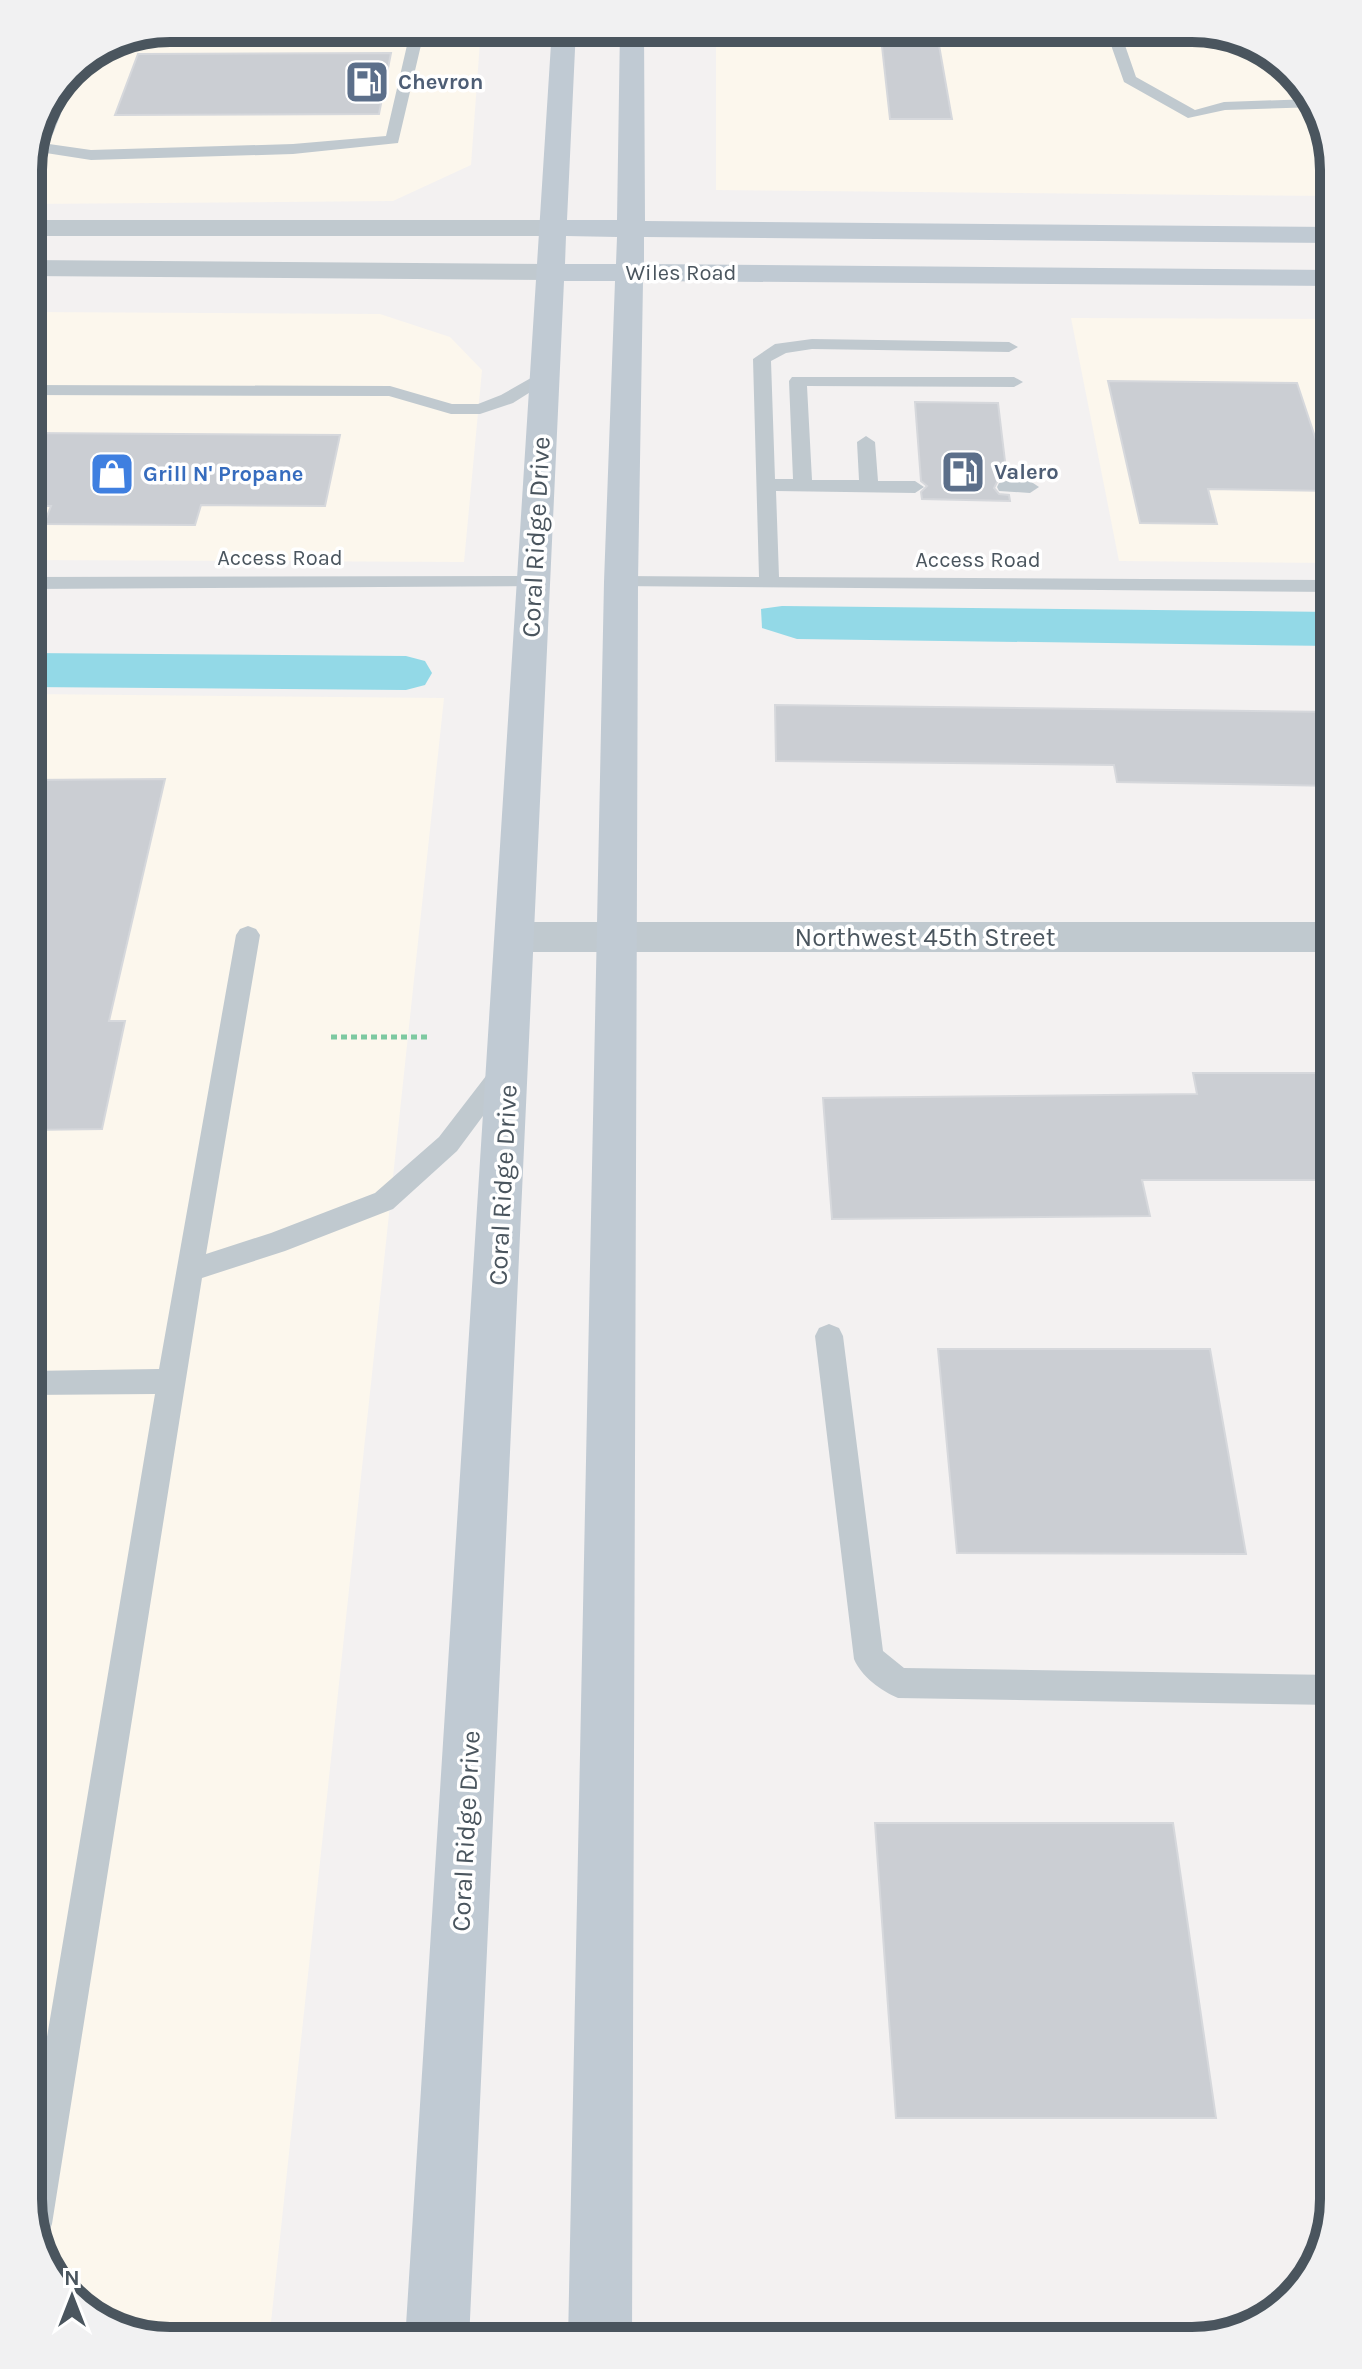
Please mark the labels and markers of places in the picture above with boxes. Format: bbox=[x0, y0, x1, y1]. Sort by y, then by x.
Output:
fuel station icon: Chevron bbox=[343, 58, 391, 106]
place label: Chevron bbox=[398, 69, 484, 95]
fuel station icon: Valero bbox=[939, 448, 987, 496]
shop icon: Grill N' Propane bbox=[88, 450, 136, 498]
place label: Valero bbox=[994, 459, 1059, 485]
place label: Grill N' Propane bbox=[143, 461, 304, 487]

